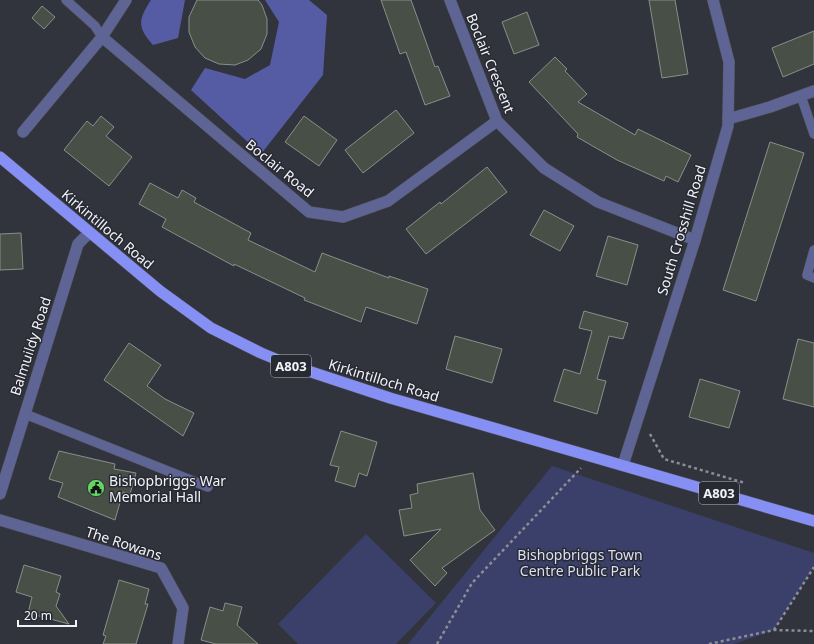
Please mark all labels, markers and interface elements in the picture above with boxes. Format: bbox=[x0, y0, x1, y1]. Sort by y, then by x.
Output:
street label: Boclair Crescent bbox=[462, 10, 520, 116]
street label: Boclair Road bbox=[242, 135, 318, 201]
street label: South Crosshill Road bbox=[652, 163, 710, 297]
street label: Kirkintilloch Road bbox=[58, 185, 158, 273]
street label: Balmuildy Road bbox=[5, 294, 55, 398]
street label: Kirkintilloch Road bbox=[326, 354, 442, 406]
road number: A803 bbox=[271, 355, 311, 377]
place label: Bishopbriggs War Memorial Hall bbox=[109, 471, 226, 506]
public building icon: Bishopbriggs War Memorial Hall bbox=[86, 478, 106, 498]
road number: A803 bbox=[699, 482, 739, 504]
street label: The Rowans bbox=[83, 522, 165, 564]
park label: Bishopbriggs Town Centre Public Park bbox=[517, 545, 643, 580]
scale bar bbox=[18, 602, 76, 628]
text: 20 m bbox=[24, 607, 52, 624]

